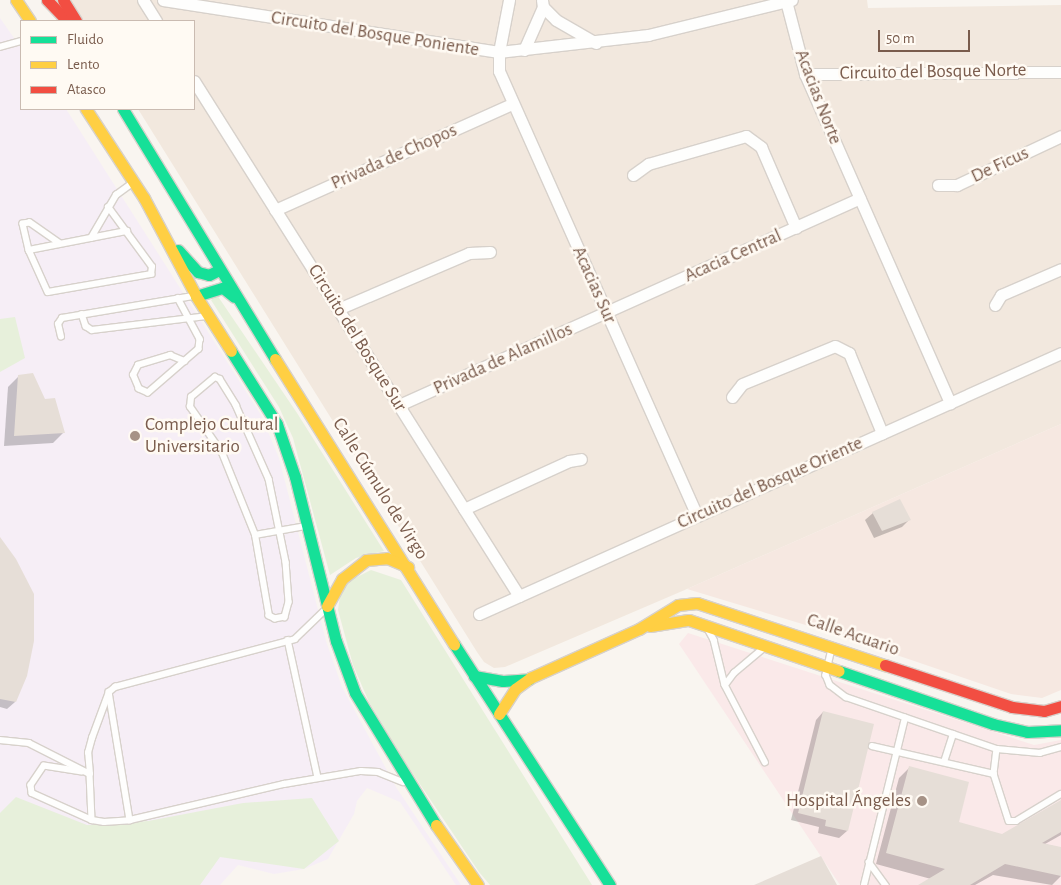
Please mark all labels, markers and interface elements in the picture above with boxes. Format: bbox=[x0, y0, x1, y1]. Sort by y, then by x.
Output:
street label: Circuito del Bosque Poniente bbox=[269, 6, 481, 62]
legend bbox=[20, 20, 195, 110]
scale bar bbox=[881, 20, 974, 52]
text: 50 m bbox=[886, 31, 915, 46]
text: Fluido bbox=[67, 32, 104, 47]
street label: Acacias Norte bbox=[789, 46, 847, 148]
text: Lento bbox=[67, 57, 100, 72]
street label: Circuito del Bosque Norte bbox=[839, 59, 1027, 85]
text: Atasco bbox=[67, 82, 106, 97]
street label: Privada de Chopos bbox=[328, 119, 460, 195]
street label: De Ficus bbox=[968, 142, 1032, 188]
street label: Acacia Central bbox=[681, 224, 785, 288]
street label: Acacias Sur bbox=[567, 243, 621, 327]
street label: Circuito del Bosque Sur bbox=[303, 260, 411, 416]
street label: Privada de Alamillos bbox=[430, 318, 576, 400]
place label: Complejo Cultural Universitario bbox=[145, 414, 278, 458]
street label: Calle Cúmulo de Virgo bbox=[327, 414, 433, 564]
marker: Complejo Cultural Universitario bbox=[129, 430, 141, 442]
street label: Circuito del Bosque Oriente bbox=[674, 432, 866, 534]
street label: Calle Acuario bbox=[804, 609, 902, 661]
place label: Hospital Ángeles bbox=[786, 790, 911, 812]
marker: Hospital Ángeles bbox=[915, 794, 929, 808]

